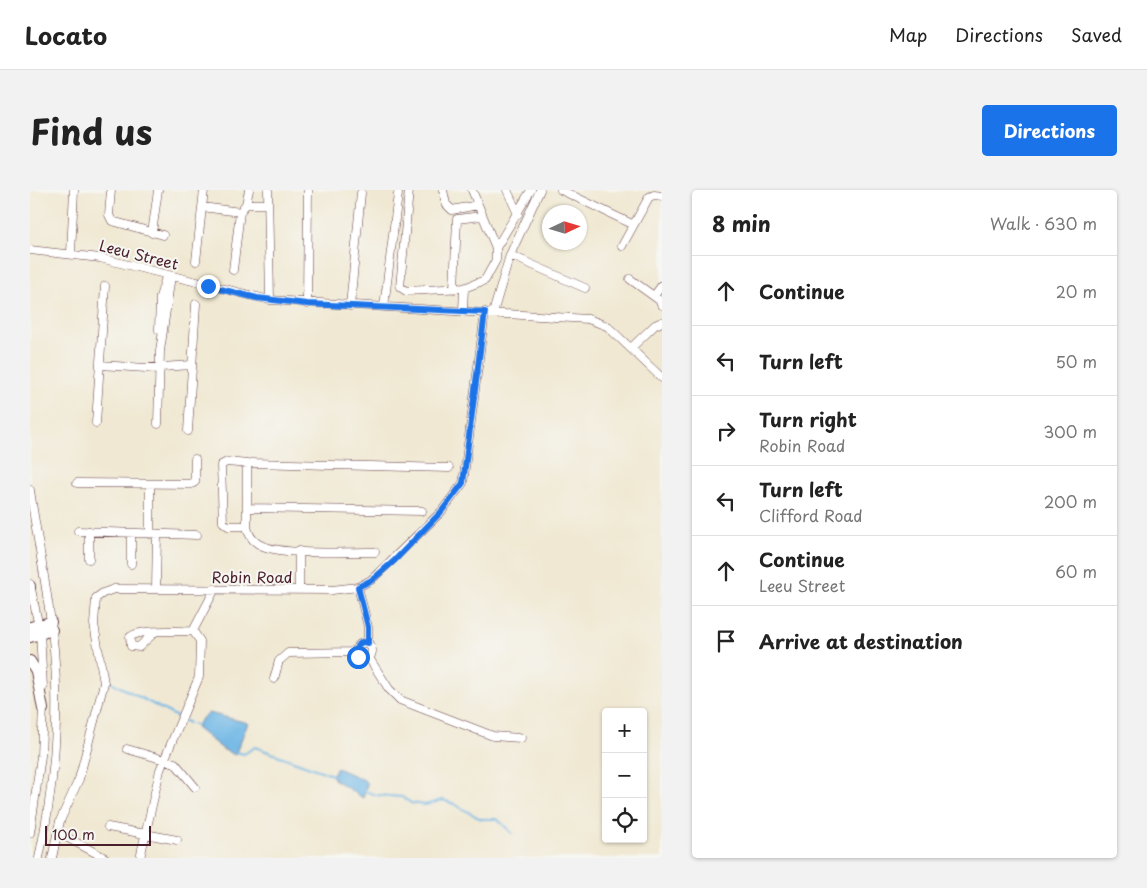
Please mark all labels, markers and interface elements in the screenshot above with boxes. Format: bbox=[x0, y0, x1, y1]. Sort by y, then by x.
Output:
text: Locato bbox=[25, 17, 107, 53]
text: Map bbox=[889, 21, 927, 48]
text: Directions bbox=[955, 21, 1043, 48]
text: Saved bbox=[1071, 21, 1122, 48]
text: Find us bbox=[30, 104, 152, 157]
button: Directions bbox=[982, 105, 1117, 156]
north arrow bbox=[542, 205, 587, 250]
text: 8 min bbox=[712, 207, 771, 239]
text: Walk · 630 m bbox=[990, 211, 1097, 235]
street label: Leeu Street bbox=[97, 233, 181, 275]
route end bbox=[197, 275, 220, 298]
icon: ahead bbox=[712, 277, 740, 305]
text: Continue bbox=[759, 277, 845, 305]
text: 20 m bbox=[1056, 279, 1097, 303]
icon: left bbox=[712, 347, 740, 375]
text: Turn left bbox=[759, 347, 843, 375]
text: 50 m bbox=[1056, 349, 1097, 373]
text: Turn right bbox=[759, 405, 857, 433]
icon: right bbox=[712, 417, 740, 445]
text: 300 m bbox=[1043, 419, 1097, 443]
text: Robin Road bbox=[759, 433, 845, 457]
text: Turn left bbox=[759, 475, 843, 503]
icon: left bbox=[712, 487, 740, 515]
text: 200 m bbox=[1044, 489, 1097, 513]
text: Clifford Road bbox=[759, 503, 863, 527]
text: Continue bbox=[759, 545, 845, 573]
icon: ahead bbox=[712, 557, 740, 585]
text: 60 m bbox=[1055, 559, 1097, 583]
street label: Robin Road bbox=[212, 565, 292, 588]
text: Leeu Street bbox=[759, 573, 845, 597]
icon: arrive bbox=[712, 627, 740, 655]
text: Arrive at destination bbox=[759, 627, 963, 655]
route start bbox=[347, 646, 370, 669]
map controls bbox=[602, 708, 647, 843]
button: + bbox=[602, 708, 647, 753]
button: − bbox=[602, 753, 647, 798]
button: locate bbox=[602, 798, 647, 843]
scale bar bbox=[45, 823, 151, 846]
text: 100 m bbox=[52, 824, 95, 845]

